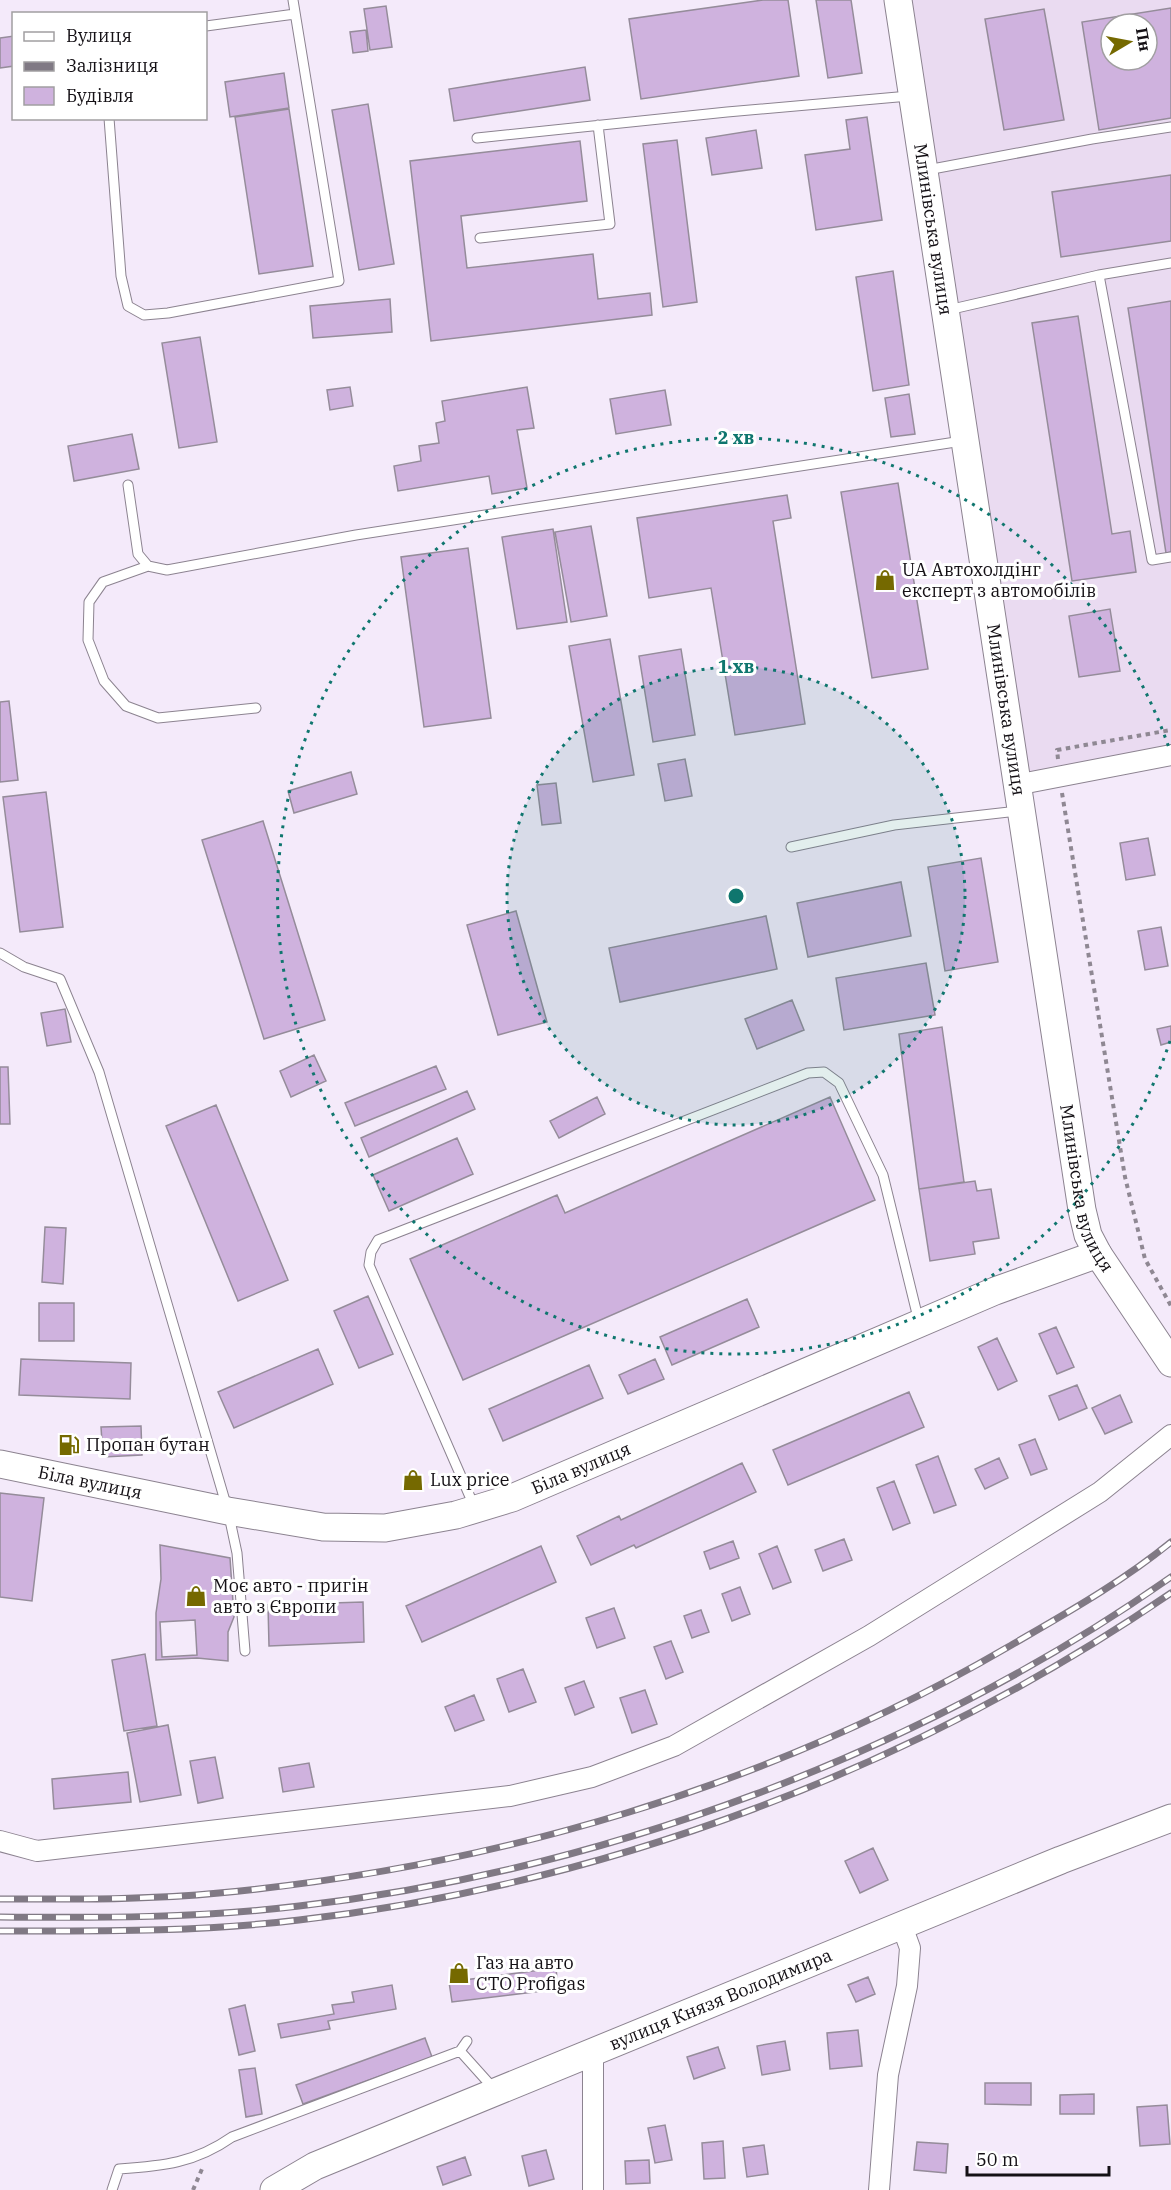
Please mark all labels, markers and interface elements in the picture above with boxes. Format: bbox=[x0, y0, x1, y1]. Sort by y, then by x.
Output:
legend bbox=[12, 12, 207, 120]
north arrow bbox=[1099, 12, 1159, 72]
text: Вулиця bbox=[66, 24, 132, 47]
text: Пн bbox=[1132, 26, 1156, 53]
text: Залізниця bbox=[66, 54, 159, 77]
text: Будівля bbox=[66, 84, 134, 107]
street label: Млинівська вулиця bbox=[909, 142, 958, 317]
text: 2 хв bbox=[718, 426, 754, 449]
place label: UA Автохолдінг експерт з автомобілів bbox=[902, 558, 1096, 602]
shop icon: UA Автохолдінг експерт з автомобілів bbox=[873, 568, 897, 592]
street label: Млинівська вулиця bbox=[982, 622, 1031, 797]
text: 1 хв bbox=[718, 655, 754, 678]
centre of rings bbox=[726, 886, 746, 906]
street label: Млинівська вулиця bbox=[1055, 1103, 1119, 1277]
fuel station icon: Пропан бутан bbox=[57, 1433, 81, 1457]
place label: Пропан бутан bbox=[86, 1433, 210, 1456]
street label: Біла вулиця bbox=[528, 1437, 634, 1499]
street label: Біла вулиця bbox=[36, 1460, 144, 1504]
shop icon: Lux price bbox=[401, 1468, 425, 1492]
place label: Lux price bbox=[430, 1468, 509, 1491]
place label: Моє авто - пригін авто з Європи bbox=[213, 1574, 369, 1618]
shop icon: Моє авто - пригін авто з Європи bbox=[184, 1584, 208, 1608]
street label: вулиця Князя Володимира bbox=[606, 1943, 835, 2055]
place label: Газ на авто СТО Profigas bbox=[476, 1951, 585, 1995]
shop icon: Газ на авто СТО Profigas bbox=[447, 1961, 471, 1985]
scale bar bbox=[967, 2139, 1110, 2177]
text: 50 m bbox=[976, 2148, 1019, 2171]

